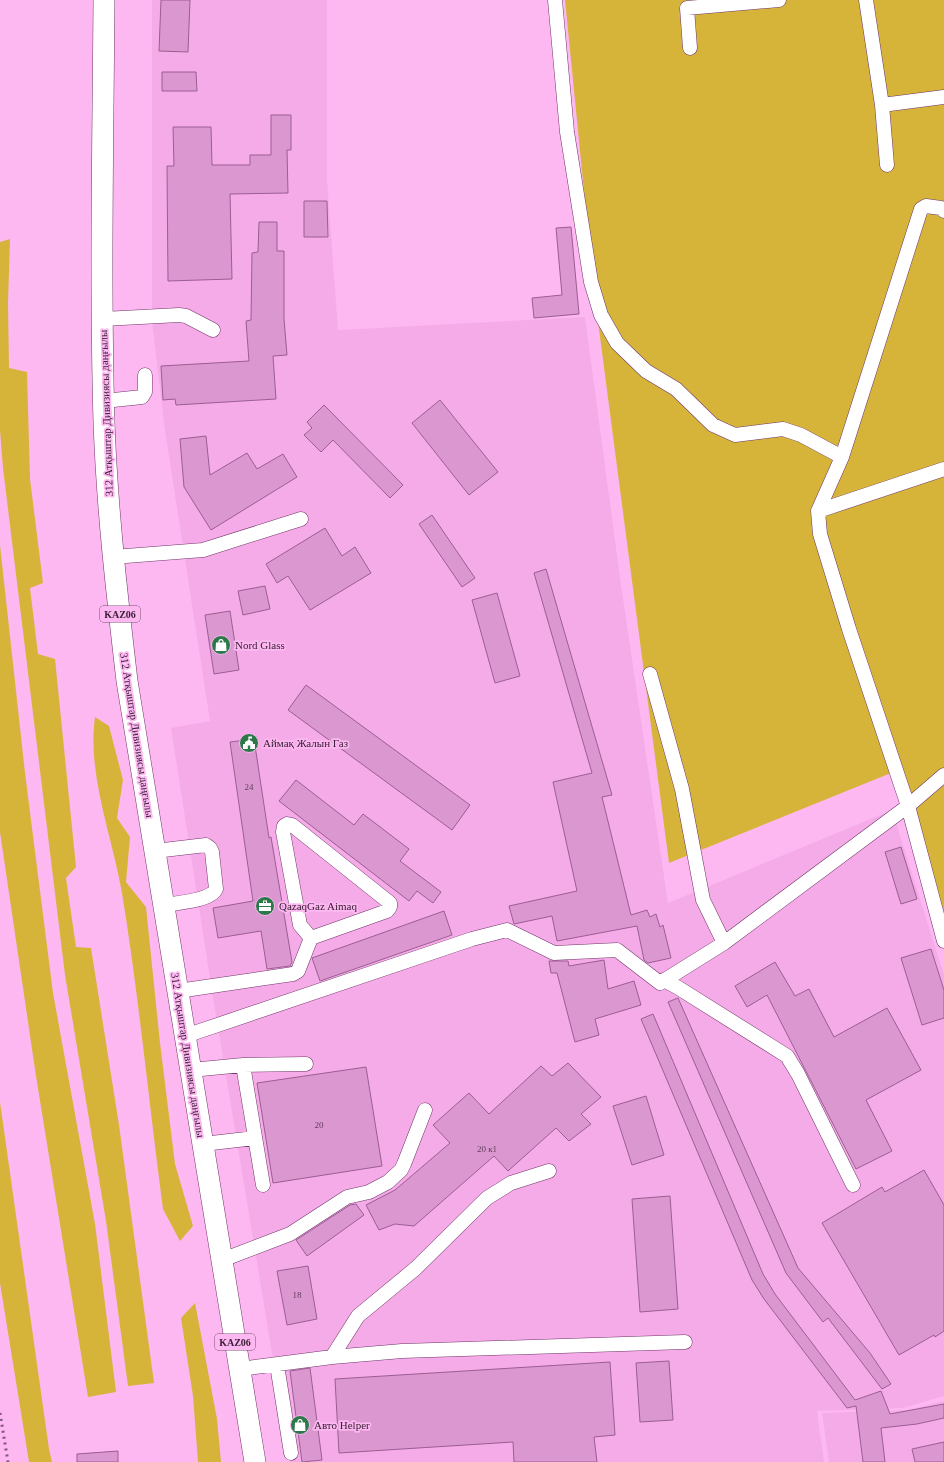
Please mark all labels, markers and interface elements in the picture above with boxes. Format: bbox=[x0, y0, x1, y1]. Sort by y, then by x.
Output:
street label: 312 Атқыштар Дивизиясы даңғылы bbox=[97, 329, 115, 496]
road number: KАZ06 bbox=[100, 606, 140, 622]
shop icon: Nord Glass bbox=[210, 634, 232, 656]
place label: Nord Glass bbox=[235, 639, 285, 651]
street label: 312 Атқыштар Дивизиясы даңғылы bbox=[118, 652, 156, 819]
public building icon: Аймақ Жалын Газ bbox=[238, 732, 260, 754]
place label: Аймақ Жалын Газ bbox=[263, 737, 348, 749]
house number: 24 bbox=[245, 782, 254, 792]
office icon: QazaqGaz Aimaq bbox=[254, 895, 276, 917]
place label: QazaqGaz Aimaq bbox=[279, 900, 357, 912]
street label: 312 Атқыштар Дивизиясы даңғылы bbox=[169, 972, 207, 1139]
house number: 20 bbox=[315, 1120, 324, 1130]
house number: 20 к1 bbox=[477, 1144, 497, 1154]
house number: 18 bbox=[293, 1290, 302, 1300]
road number: KАZ06 bbox=[215, 1334, 255, 1350]
shop icon: Авто Helper bbox=[289, 1414, 311, 1436]
place label: Авто Helper bbox=[314, 1419, 370, 1431]

